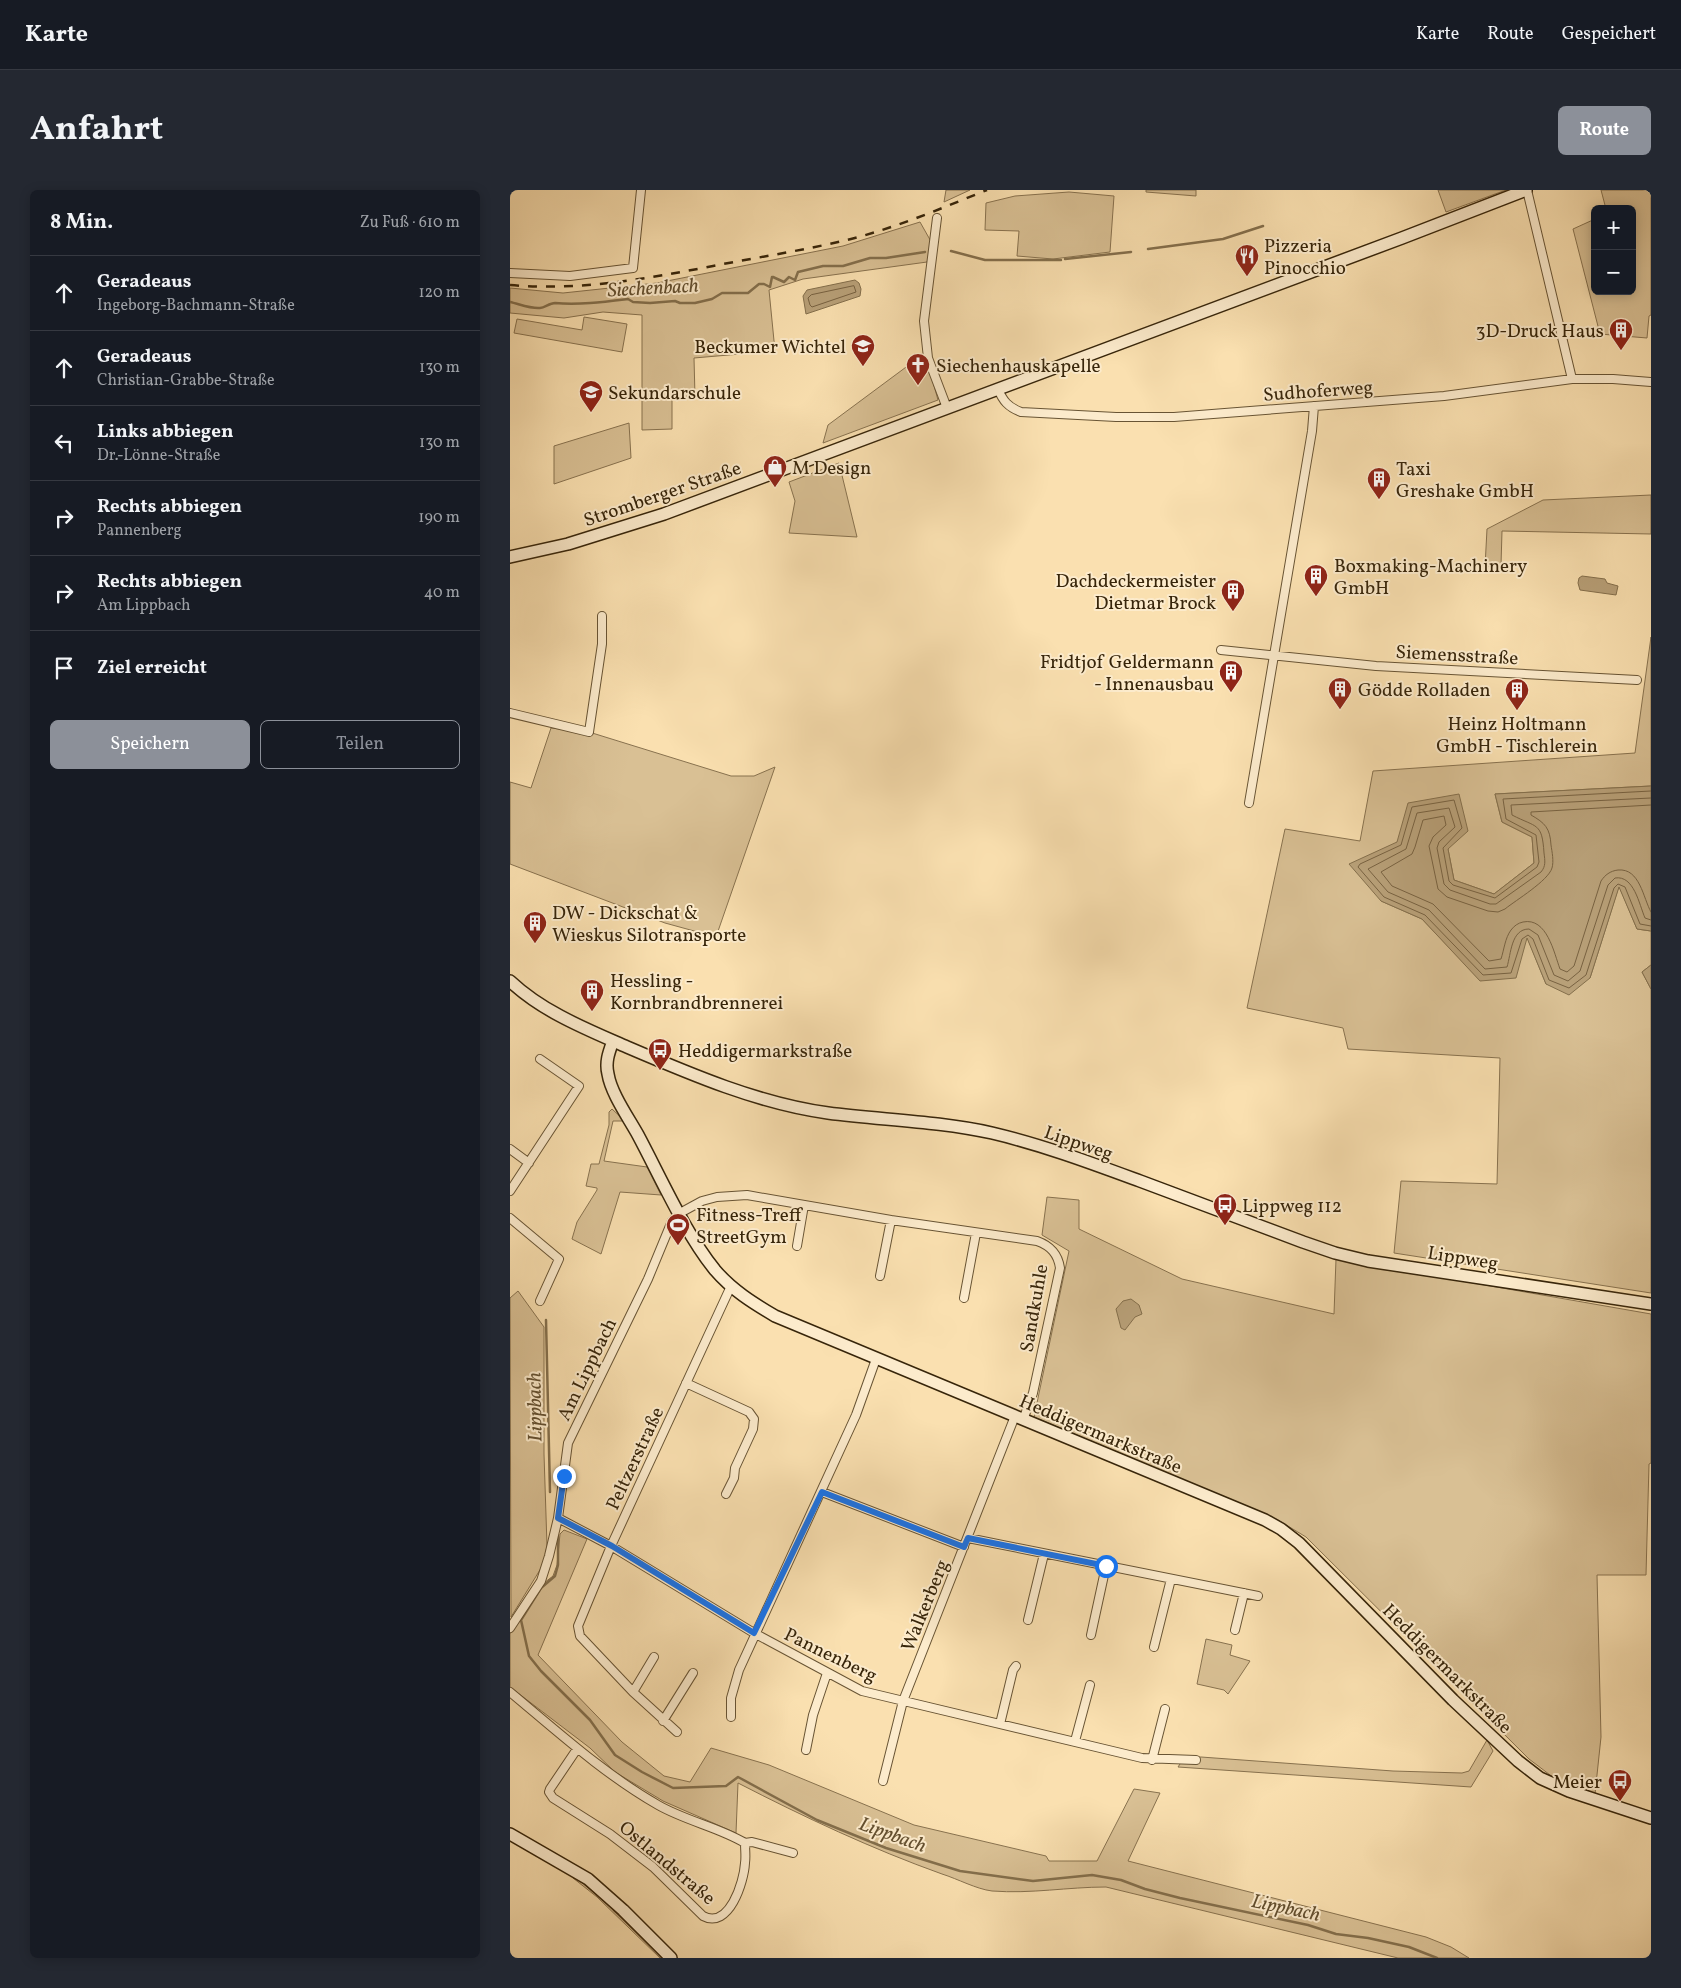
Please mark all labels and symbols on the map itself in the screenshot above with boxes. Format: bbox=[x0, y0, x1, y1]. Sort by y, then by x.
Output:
place label: Pizzeria Pinocchio bbox=[1264, 234, 1346, 282]
restaurant icon: Pizzeria Pinocchio bbox=[1234, 243, 1260, 277]
water label: Siechenbach bbox=[607, 273, 700, 305]
building icon: 3D-Druck Haus bbox=[1608, 317, 1634, 351]
place label: 3D-Druck Haus bbox=[1476, 319, 1604, 345]
school or university icon: Beckumer Wichtel bbox=[850, 333, 876, 367]
place label: Beckumer Wichtel bbox=[694, 335, 846, 361]
church icon: Siechenhauskapelle bbox=[905, 352, 931, 386]
place label: Siechenhauskapelle bbox=[936, 354, 1101, 380]
street label: Sudhoferweg bbox=[1262, 375, 1374, 409]
school or university icon: Sekundarschule bbox=[578, 379, 604, 413]
place label: Sekundarschule bbox=[608, 381, 741, 407]
shop icon: M Design bbox=[762, 454, 788, 488]
street label: Stromberger Straße bbox=[580, 456, 745, 534]
place label: M Design bbox=[792, 456, 871, 482]
place label: Taxi Greshake GmbH bbox=[1396, 457, 1534, 505]
building icon: Taxi Greshake GmbH bbox=[1366, 466, 1392, 500]
place label: Boxmaking-Machinery GmbH bbox=[1334, 554, 1527, 602]
building icon: Boxmaking-Machinery GmbH bbox=[1303, 563, 1329, 597]
place label: Dachdeckermeister Dietmar Brock bbox=[1055, 569, 1216, 617]
building icon: Dachdeckermeister Dietmar Brock bbox=[1220, 578, 1246, 612]
street label: Siemensstraße bbox=[1395, 640, 1519, 672]
place label: Fridtjof Geldermann - Innenausbau bbox=[1040, 650, 1214, 698]
building icon: Fridtjof Geldermann - Innenausbau bbox=[1218, 659, 1244, 693]
building icon: Gödde Rolladen bbox=[1327, 676, 1353, 710]
building icon: Heinz Holtmann GmbH - Tischlerein bbox=[1504, 677, 1530, 711]
place label: Gödde Rolladen bbox=[1358, 678, 1491, 704]
place label: Heinz Holtmann GmbH - Tischlerein bbox=[1436, 712, 1598, 760]
place label: DW - Dickschat & Wieskus Silotransporte bbox=[552, 901, 746, 949]
building icon: DW - Dickschat & Wieskus Silotransporte bbox=[522, 910, 548, 944]
place label: Hessling - Kornbrandbrennerei bbox=[610, 969, 783, 1017]
building icon: Hessling - Kornbrandbrennerei bbox=[579, 978, 605, 1012]
bus stop icon: Heddigermarkstraße bbox=[647, 1037, 673, 1071]
place label: Heddigermarkstraße bbox=[678, 1039, 852, 1065]
street label: Lippweg bbox=[1040, 1120, 1116, 1168]
bus stop icon: Lippweg 112 bbox=[1212, 1192, 1238, 1226]
place label: Lippweg 112 bbox=[1242, 1194, 1342, 1220]
place label: Fitness-Treff StreetGym bbox=[696, 1203, 804, 1251]
sports icon: Fitness-Treff StreetGym bbox=[665, 1212, 691, 1246]
street label: Lippweg bbox=[1425, 1241, 1500, 1277]
street label: Sandkuhle bbox=[1014, 1262, 1056, 1354]
street label: Am Lippbach bbox=[552, 1314, 624, 1426]
water label: Lippbach bbox=[521, 1372, 551, 1442]
street label: Heddigermarkstraße bbox=[1015, 1389, 1186, 1481]
street label: Peltzerstraße bbox=[601, 1403, 671, 1515]
route end bbox=[553, 1465, 576, 1488]
route start bbox=[1095, 1555, 1118, 1578]
street label: Walkerberg bbox=[896, 1556, 956, 1656]
street label: Heddigermarkstraße bbox=[1376, 1599, 1517, 1740]
street label: Pannenberg bbox=[779, 1622, 881, 1690]
bus stop icon: Meier bbox=[1607, 1768, 1633, 1802]
place label: Meier bbox=[1553, 1770, 1602, 1796]
water label: Lippbach bbox=[855, 1811, 930, 1861]
street label: Ostlandstraße bbox=[613, 1815, 720, 1912]
water label: Lippbach bbox=[1249, 1888, 1323, 1930]

